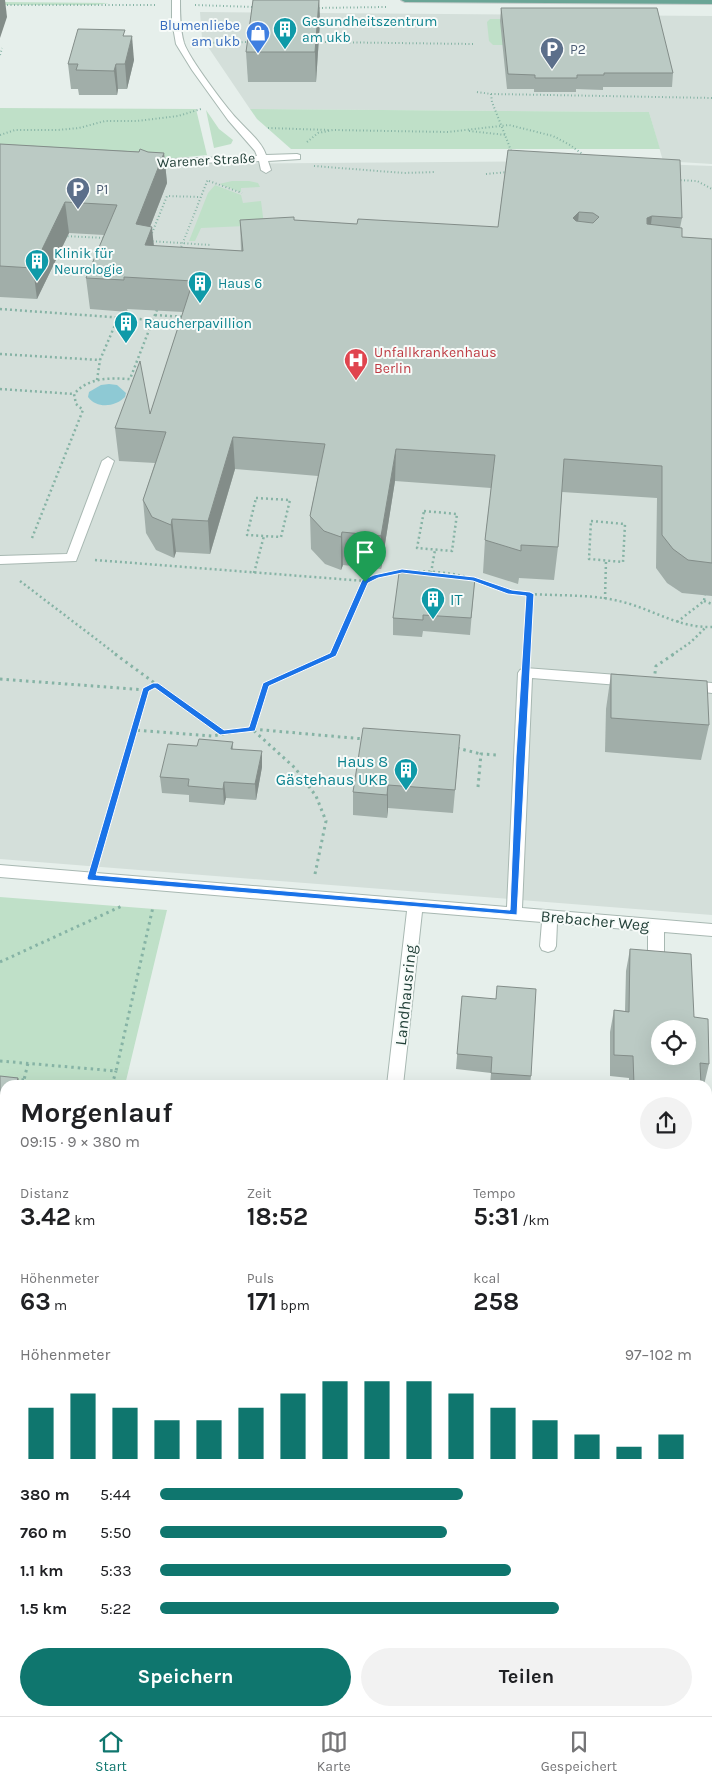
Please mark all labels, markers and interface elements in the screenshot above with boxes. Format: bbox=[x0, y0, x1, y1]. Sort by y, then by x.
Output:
place label: Gesundheitszentrum am ukb bbox=[302, 13, 437, 46]
building icon: Gesundheitszentrum am ukb bbox=[272, 16, 298, 50]
place label: Blumenliebe am ukb bbox=[159, 17, 240, 50]
shop icon: Blumenliebe am ukb bbox=[245, 20, 271, 54]
parking icon: P2 bbox=[539, 36, 565, 70]
place label: P2 bbox=[570, 41, 586, 58]
street label: Warener Straße bbox=[156, 149, 256, 172]
parking icon: P1 bbox=[65, 176, 91, 210]
place label: P1 bbox=[96, 181, 108, 198]
place label: Klinik für Neurologie bbox=[54, 245, 123, 278]
building icon: Klinik für Neurologie bbox=[24, 248, 50, 282]
building icon: Haus 6 bbox=[187, 270, 213, 304]
place label: Haus 6 bbox=[218, 275, 262, 292]
building icon: Raucherpavillion bbox=[113, 310, 139, 344]
place label: Raucherpavillion bbox=[144, 315, 252, 332]
place label: Unfallkrankenhaus Berlin bbox=[374, 344, 497, 377]
hospital icon: Unfallkrankenhaus Berlin bbox=[343, 347, 369, 381]
pin bbox=[344, 531, 386, 582]
icon: arrive bbox=[351, 538, 379, 566]
building icon: IT bbox=[420, 586, 446, 620]
place label: IT bbox=[450, 590, 463, 609]
place label: Haus 8 Gästehaus UKB bbox=[276, 752, 388, 789]
building icon: Haus 8 Gästehaus UKB bbox=[393, 757, 419, 791]
street label: Brebacher Weg bbox=[540, 906, 650, 935]
street label: Landhausring bbox=[391, 944, 420, 1046]
map controls bbox=[651, 1020, 696, 1065]
button: locate bbox=[651, 1020, 696, 1065]
text: Morgenlauf bbox=[20, 1096, 172, 1129]
button: share bbox=[640, 1097, 692, 1149]
text: 09:15 · 9 × 380 m bbox=[20, 1132, 140, 1151]
text: Distanz bbox=[20, 1185, 69, 1202]
text: Zeit bbox=[247, 1185, 272, 1202]
text: Tempo bbox=[473, 1185, 515, 1202]
text: 3.42 bbox=[20, 1202, 71, 1231]
text: 18:52 bbox=[247, 1202, 308, 1231]
text: 5:31 bbox=[473, 1202, 519, 1231]
text: km bbox=[71, 1212, 95, 1229]
text: /km bbox=[519, 1212, 549, 1229]
text: Höhenmeter bbox=[20, 1270, 99, 1287]
text: Puls bbox=[247, 1270, 274, 1287]
text: kcal bbox=[473, 1270, 500, 1287]
text: 63 bbox=[20, 1287, 51, 1316]
text: 171 bbox=[247, 1287, 277, 1316]
text: 258 bbox=[473, 1287, 519, 1316]
text: m bbox=[51, 1297, 67, 1314]
text: bpm bbox=[277, 1297, 310, 1314]
text: Höhenmeter bbox=[20, 1345, 110, 1364]
text: 97–102 m bbox=[625, 1345, 692, 1364]
text: 380 m bbox=[20, 1485, 70, 1504]
text: 5:44 bbox=[100, 1485, 131, 1504]
text: 760 m bbox=[20, 1523, 67, 1542]
text: 5:50 bbox=[100, 1523, 131, 1542]
text: 1.1 km bbox=[20, 1561, 64, 1580]
text: 5:33 bbox=[100, 1561, 132, 1580]
text: 1.5 km bbox=[20, 1599, 67, 1618]
text: 5:22 bbox=[100, 1599, 131, 1618]
button: Speichern bbox=[20, 1648, 351, 1706]
button: Teilen bbox=[361, 1648, 692, 1706]
tab: Start bbox=[95, 1728, 127, 1775]
tab: Karte bbox=[317, 1728, 351, 1775]
tab: Gespeichert bbox=[541, 1728, 617, 1775]

